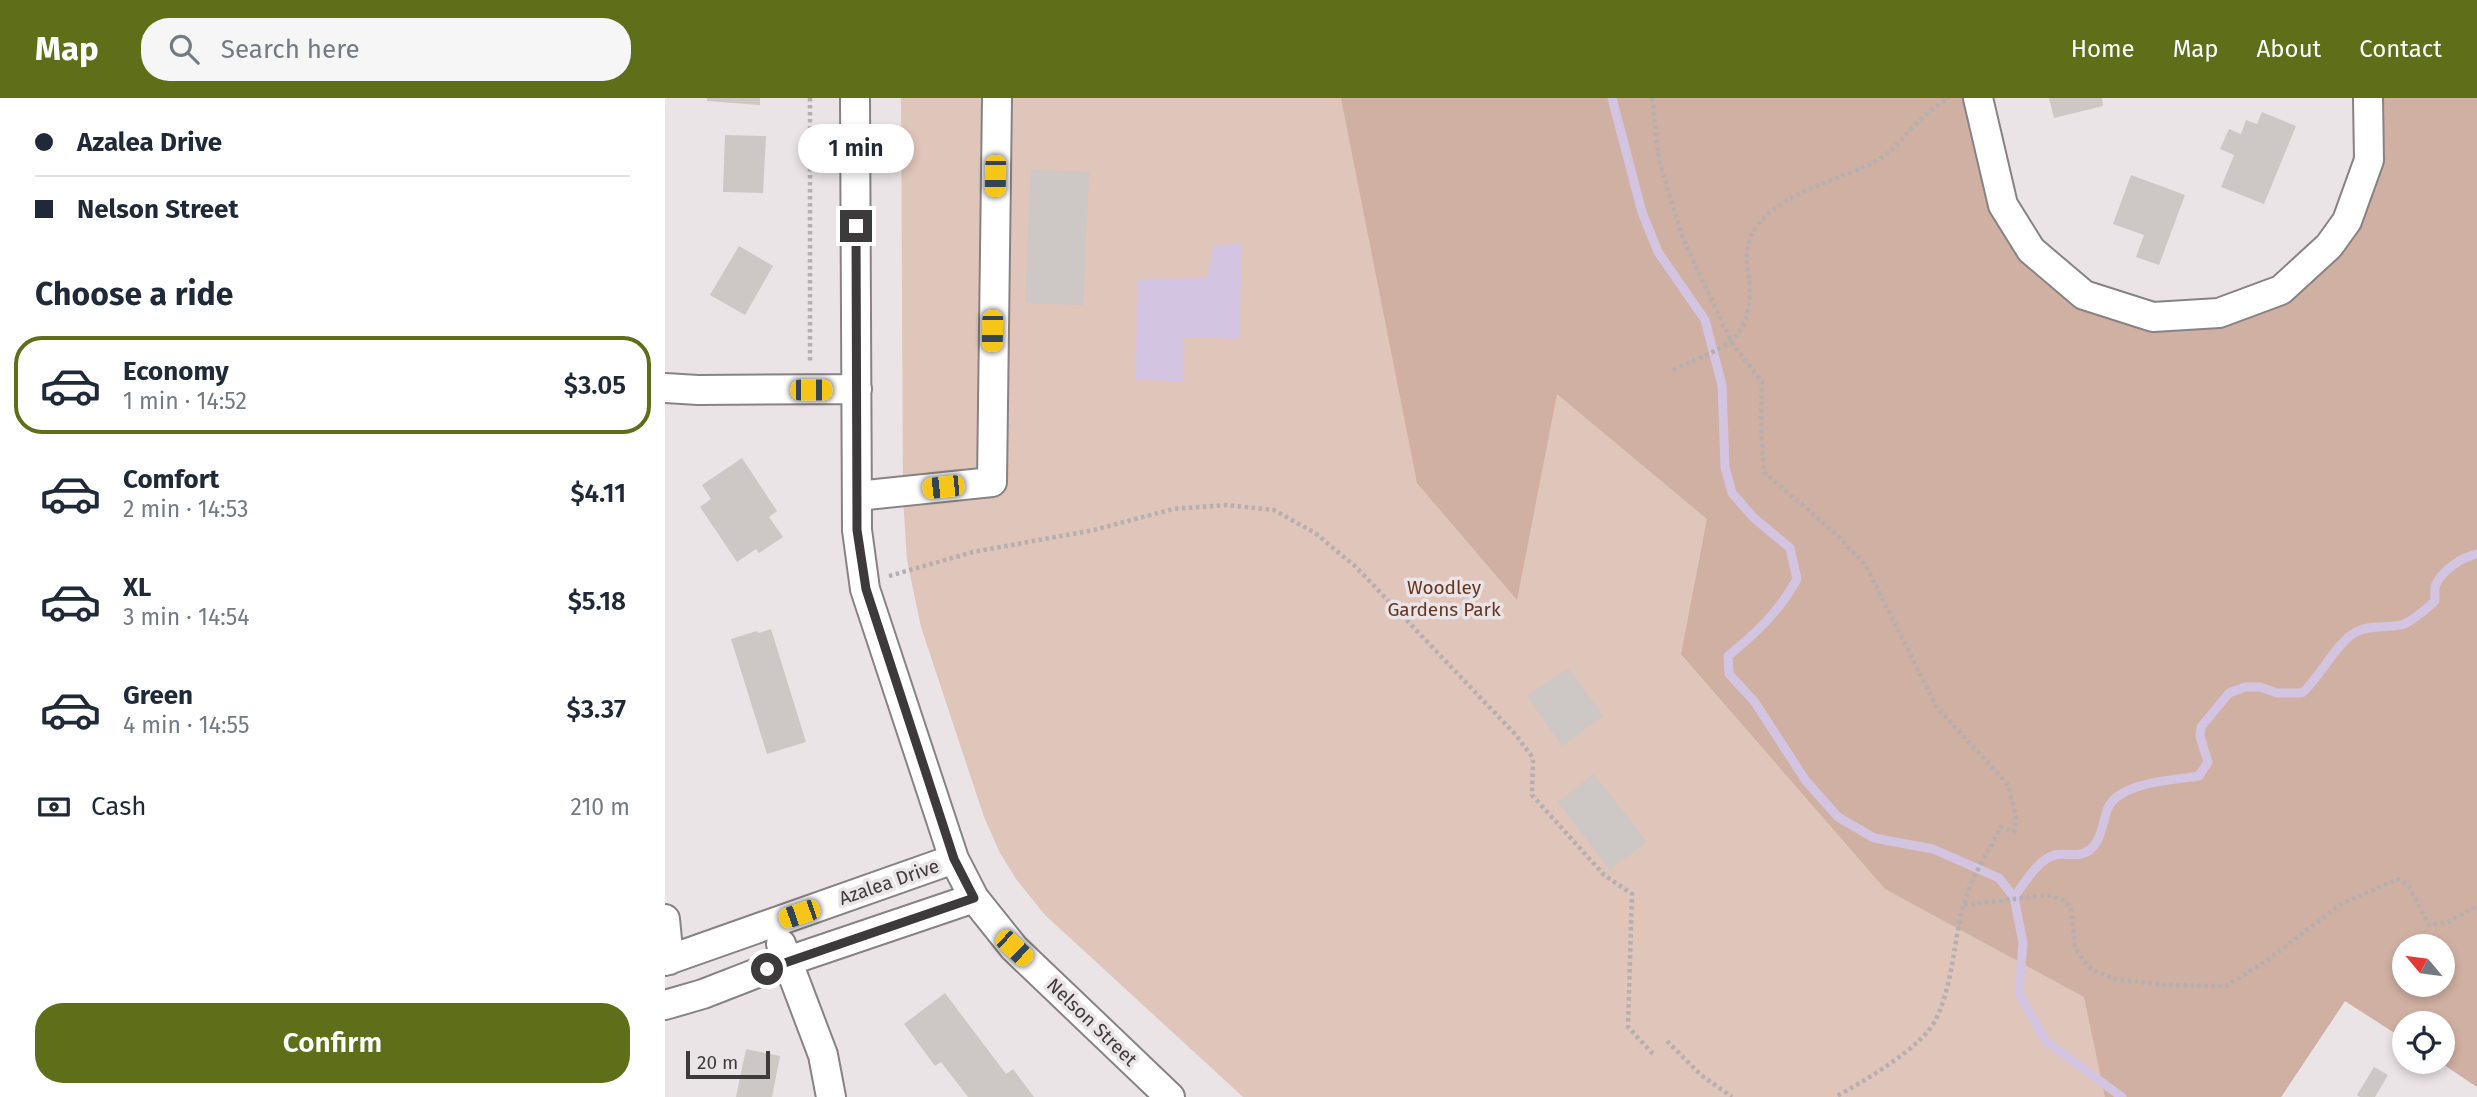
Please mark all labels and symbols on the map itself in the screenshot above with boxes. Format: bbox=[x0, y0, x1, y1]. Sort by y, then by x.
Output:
callout: 1 min bbox=[798, 124, 914, 174]
car bbox=[985, 155, 1006, 197]
route end bbox=[840, 210, 872, 242]
car bbox=[982, 310, 1003, 352]
car bbox=[791, 380, 833, 401]
car bbox=[922, 474, 965, 500]
park label: Woodley Gardens Park bbox=[1387, 576, 1501, 621]
street label: Azalea Drive bbox=[836, 854, 942, 910]
car bbox=[776, 897, 823, 931]
car bbox=[992, 926, 1037, 970]
north arrow bbox=[2392, 934, 2455, 998]
route start bbox=[751, 953, 783, 985]
street label: Nelson Street bbox=[1042, 973, 1142, 1071]
scale bar bbox=[686, 1048, 770, 1080]

